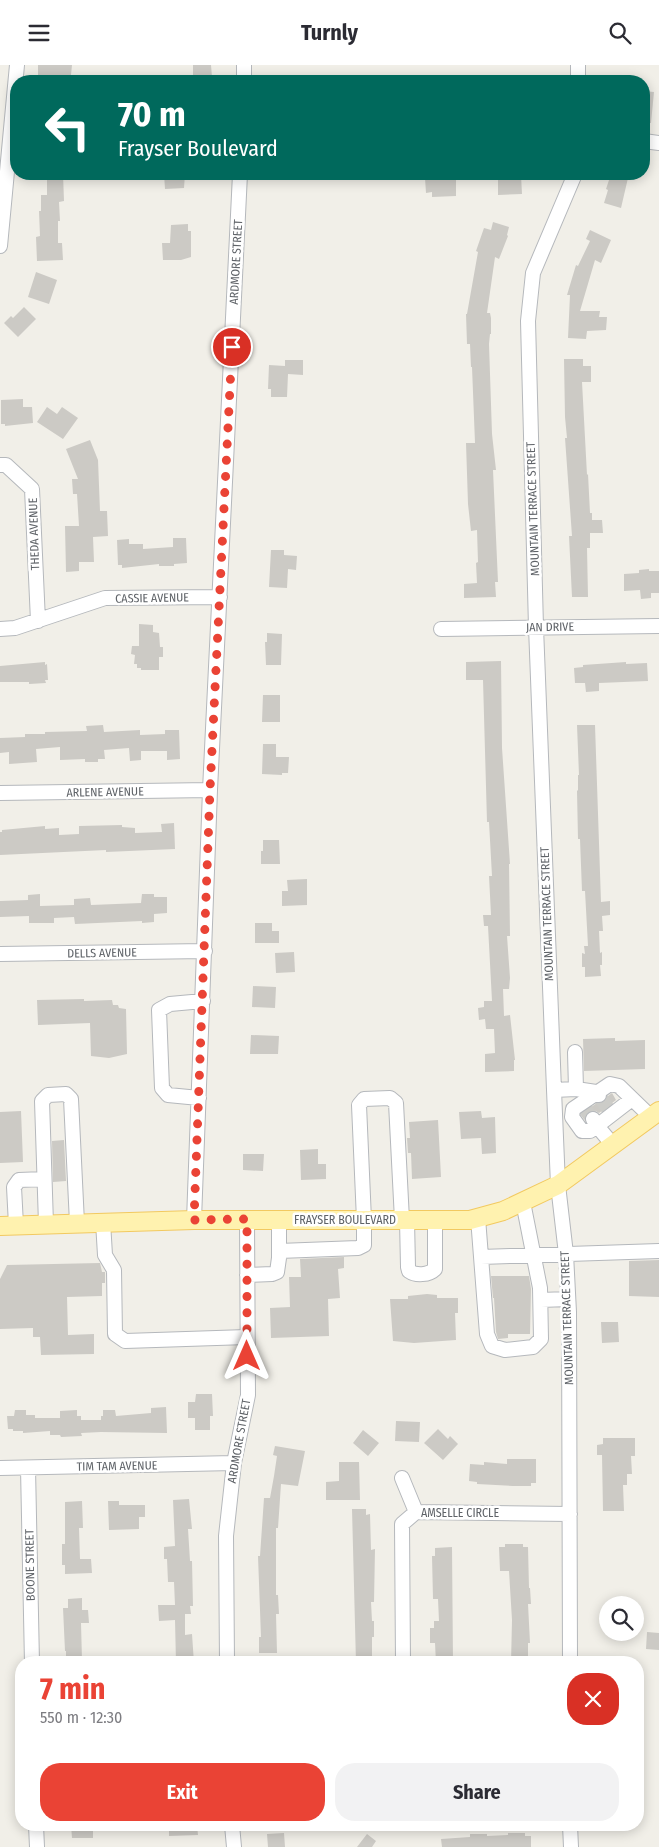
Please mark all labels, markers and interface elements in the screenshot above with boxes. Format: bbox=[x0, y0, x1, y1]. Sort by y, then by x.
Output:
icon: menu bbox=[25, 19, 53, 47]
text: Turnly bbox=[301, 19, 358, 46]
icon: search bbox=[606, 19, 634, 47]
text: 70 m bbox=[118, 93, 186, 135]
icon: left bbox=[35, 95, 100, 160]
text: Frayser Boulevard bbox=[118, 135, 278, 162]
street label: ARDMORE STREET bbox=[227, 219, 245, 305]
pin bbox=[211, 326, 253, 368]
icon: arrive bbox=[218, 333, 246, 361]
street label: MOUNTAIN TERRACE STREET bbox=[524, 441, 542, 576]
street label: THEDA AVENUE bbox=[26, 497, 42, 570]
street label: CASSIE AVENUE bbox=[115, 590, 189, 606]
street label: JAN DRIVE bbox=[526, 620, 575, 634]
street label: ARLENE AVENUE bbox=[66, 784, 144, 800]
street label: MOUNTAIN TERRACE STREET bbox=[538, 846, 556, 981]
street label: DELLS AVENUE bbox=[67, 945, 137, 961]
street label: FRAYSER BOULEVARD bbox=[294, 1213, 396, 1227]
street label: MOUNTAIN TERRACE STREET bbox=[558, 1250, 576, 1385]
position arrow bbox=[220, 1329, 272, 1381]
street label: ARDMORE STREET bbox=[225, 1397, 253, 1484]
street label: TIM TAM AVENUE bbox=[77, 1458, 158, 1474]
street label: AMSELLE CIRCLE bbox=[421, 1506, 499, 1520]
street label: BOONE STREET bbox=[22, 1528, 38, 1601]
map controls bbox=[599, 1596, 644, 1641]
button: search bbox=[599, 1596, 644, 1641]
text: 7 min bbox=[40, 1671, 105, 1707]
button: close bbox=[567, 1673, 619, 1725]
text: 550 m · 12:30 bbox=[40, 1708, 122, 1727]
button: Exit bbox=[40, 1763, 325, 1821]
button: Share bbox=[335, 1763, 619, 1821]

